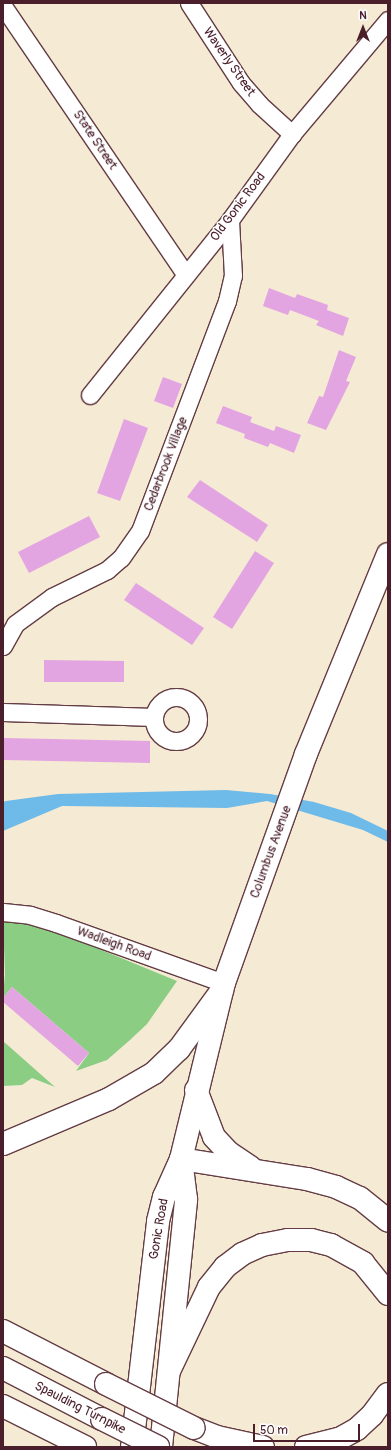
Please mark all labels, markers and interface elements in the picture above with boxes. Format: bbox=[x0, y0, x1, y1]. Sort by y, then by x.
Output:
north arrow bbox=[343, 8, 383, 48]
text: N bbox=[359, 9, 367, 22]
street label: Waverly Street bbox=[199, 24, 259, 100]
street label: State Street bbox=[69, 107, 121, 173]
street label: Old Gonic Road bbox=[207, 170, 269, 244]
street label: Cedarbrook Village bbox=[141, 415, 191, 513]
street label: Columbus Avenue bbox=[247, 804, 295, 900]
street label: Wadleigh Road bbox=[75, 923, 153, 965]
street label: Gonic Road bbox=[146, 1197, 172, 1261]
street label: Spaulding Turnpike bbox=[32, 1378, 128, 1438]
scale bar bbox=[255, 1416, 362, 1442]
text: 50 m bbox=[260, 1423, 288, 1438]

